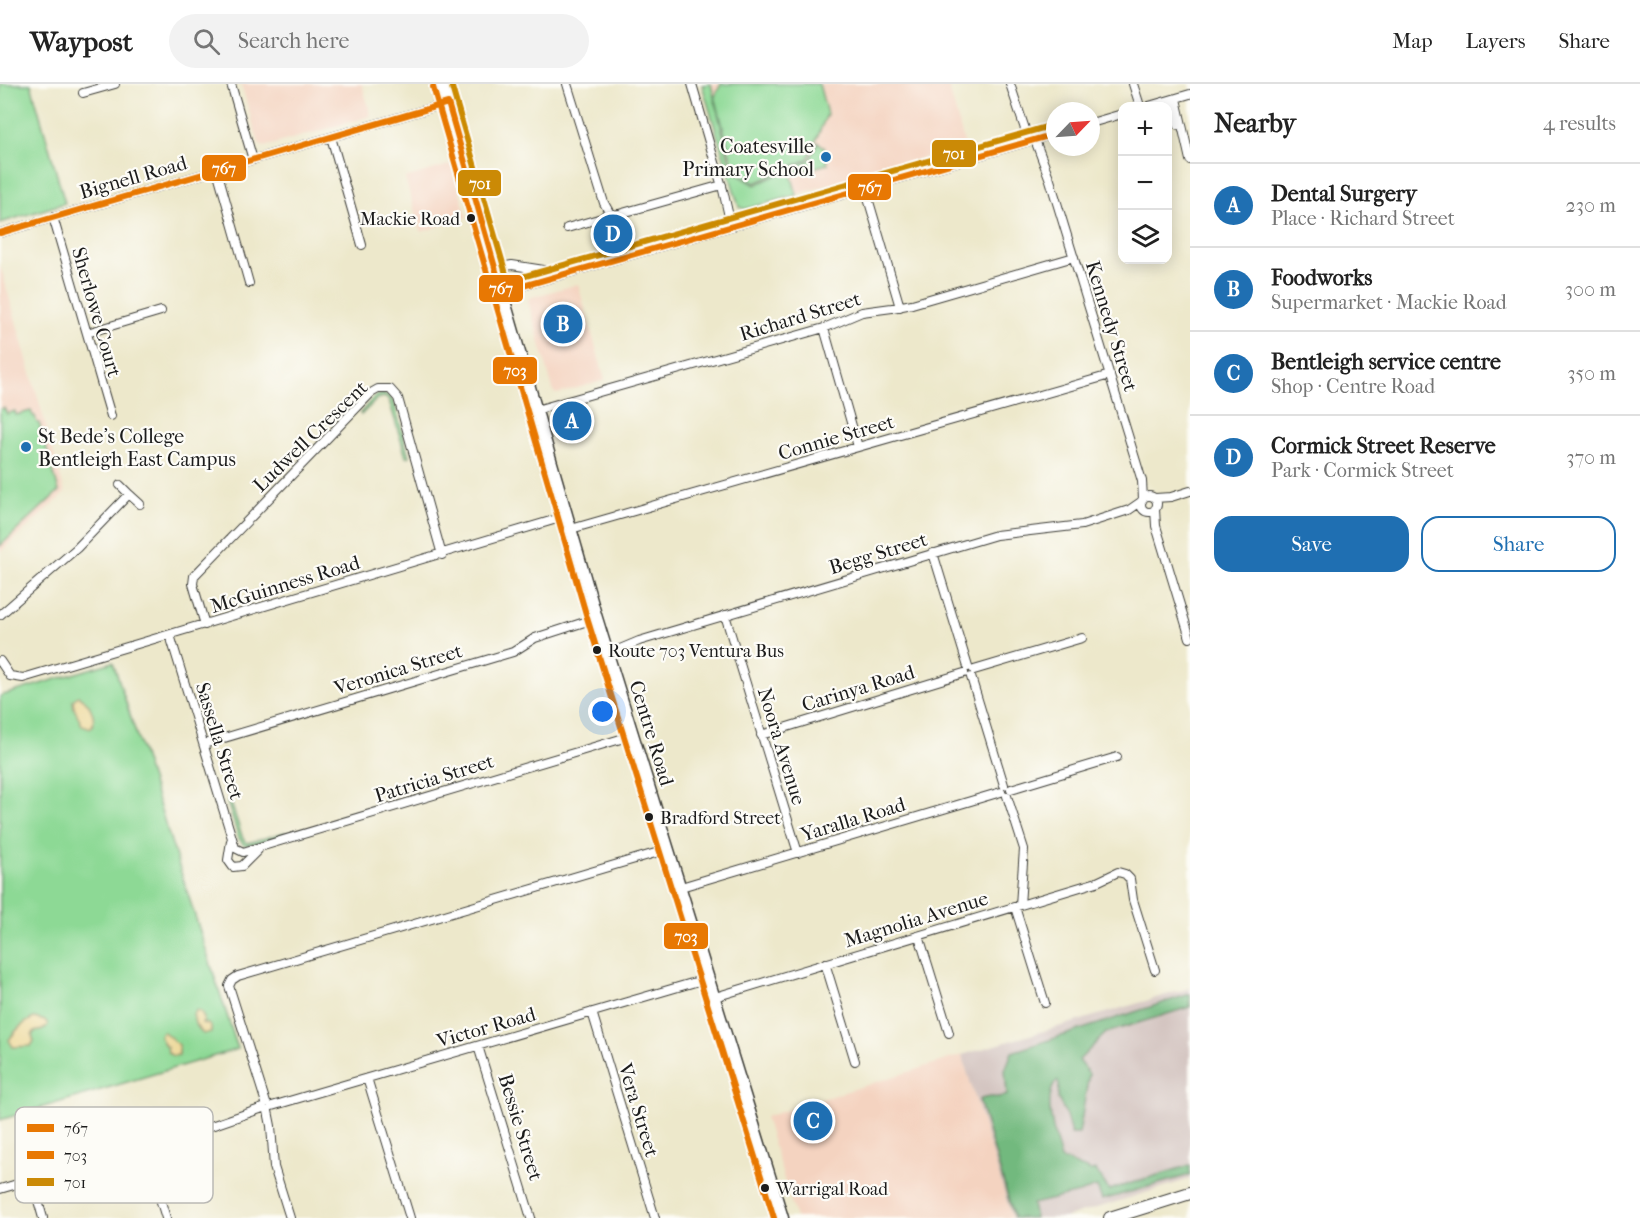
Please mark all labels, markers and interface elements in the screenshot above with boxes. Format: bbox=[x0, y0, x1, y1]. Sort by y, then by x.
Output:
search box bbox=[169, 14, 589, 68]
text: Waypost bbox=[30, 25, 133, 58]
icon: search bbox=[190, 25, 223, 58]
text: Search here bbox=[238, 28, 349, 54]
text: Map bbox=[1392, 29, 1433, 53]
text: Layers bbox=[1466, 29, 1525, 53]
text: Share bbox=[1558, 29, 1610, 53]
north arrow bbox=[1046, 102, 1100, 156]
map controls bbox=[1118, 102, 1172, 264]
button: + bbox=[1118, 102, 1172, 156]
text: Nearby bbox=[1214, 108, 1296, 139]
text: 4 results bbox=[1543, 112, 1616, 135]
place label: Coatesville Primary School bbox=[682, 135, 814, 181]
line badge: 701 bbox=[931, 139, 977, 168]
text: 701 bbox=[942, 144, 965, 163]
marker: Coatesville Primary School bbox=[819, 150, 833, 164]
street label: Bignell Road bbox=[77, 151, 191, 204]
line badge: 767 bbox=[201, 154, 247, 182]
button: − bbox=[1118, 156, 1172, 210]
text: 767 bbox=[211, 159, 236, 178]
line badge: 701 bbox=[457, 169, 502, 197]
line badge: 767 bbox=[847, 173, 892, 201]
text: 701 bbox=[468, 174, 491, 193]
text: 767 bbox=[857, 178, 882, 197]
text: Dental Surgery bbox=[1271, 181, 1417, 207]
text: A bbox=[1227, 194, 1240, 217]
text: 230 m bbox=[1566, 194, 1616, 217]
text: Place · Richard Street bbox=[1271, 207, 1455, 230]
place label: Mackie Road bbox=[360, 209, 460, 230]
button: layers bbox=[1118, 210, 1172, 264]
marker: Mackie Road bbox=[465, 212, 477, 224]
pin: D bbox=[594, 212, 632, 256]
street label: Sherlowe Court bbox=[67, 245, 126, 380]
street label: Kennedy Street bbox=[1081, 258, 1142, 394]
text: Foodworks bbox=[1271, 265, 1372, 291]
line badge: 767 bbox=[478, 274, 524, 303]
text: B bbox=[1227, 278, 1240, 301]
text: 300 m bbox=[1565, 278, 1616, 301]
text: 767 bbox=[488, 279, 513, 298]
street label: Richard Street bbox=[737, 287, 864, 346]
text: Supermarket · Mackie Road bbox=[1271, 291, 1507, 314]
pin: B bbox=[544, 302, 582, 346]
text: Bentleigh service centre bbox=[1271, 349, 1501, 375]
line badge: 703 bbox=[492, 356, 538, 385]
text: 703 bbox=[502, 361, 527, 381]
text: C bbox=[1227, 362, 1240, 385]
text: 350 m bbox=[1567, 362, 1616, 385]
text: Shop · Centre Road bbox=[1271, 375, 1435, 398]
street label: Ludwell Crescent bbox=[248, 376, 372, 497]
pin: A bbox=[552, 398, 592, 444]
street label: Connie Street bbox=[776, 410, 897, 465]
place label: St Bede's College Bentleigh East Campus bbox=[38, 425, 236, 471]
text: Cormick Street Reserve bbox=[1271, 433, 1496, 459]
marker: St Bede's College Bentleigh East Campus bbox=[19, 440, 33, 454]
text: D bbox=[1226, 446, 1241, 469]
text: 370 m bbox=[1566, 446, 1616, 469]
text: Park · Cormick Street bbox=[1271, 459, 1454, 482]
button: Save bbox=[1214, 516, 1409, 572]
button: Share bbox=[1421, 516, 1616, 572]
street label: Begg Street bbox=[826, 528, 930, 579]
street label: McGuinness Road bbox=[208, 551, 364, 618]
street label: Veronica Street bbox=[330, 639, 465, 700]
place label: Route 703 Ventura Bus bbox=[608, 641, 784, 662]
marker: Route 703 Ventura Bus bbox=[591, 644, 603, 656]
street label: Carinya Road bbox=[799, 660, 918, 717]
street label: Centre Road bbox=[625, 678, 679, 790]
street label: Sassella Street bbox=[191, 680, 248, 803]
street label: Noora Avenue bbox=[753, 685, 810, 808]
your location bbox=[588, 697, 617, 726]
street label: Patricia Street bbox=[372, 749, 497, 808]
street label: Yaralla Road bbox=[797, 792, 909, 847]
place label: Bradford Street bbox=[660, 808, 781, 829]
marker: Bradford Street bbox=[643, 811, 655, 823]
street label: Magnolia Avenue bbox=[841, 887, 991, 952]
line badge: 703 bbox=[663, 922, 709, 950]
text: 703 bbox=[673, 927, 698, 947]
street label: Victor Road bbox=[433, 1002, 539, 1053]
street label: Vera Street bbox=[613, 1060, 664, 1160]
street label: Bessie Street bbox=[493, 1071, 548, 1183]
pin: C bbox=[794, 1098, 832, 1144]
legend bbox=[15, 1107, 213, 1203]
text: 767 bbox=[64, 1119, 88, 1138]
text: 703 bbox=[64, 1146, 87, 1165]
text: 701 bbox=[64, 1173, 86, 1192]
place label: Warrigal Road bbox=[775, 1179, 888, 1200]
marker: Warrigal Road bbox=[759, 1182, 771, 1194]

